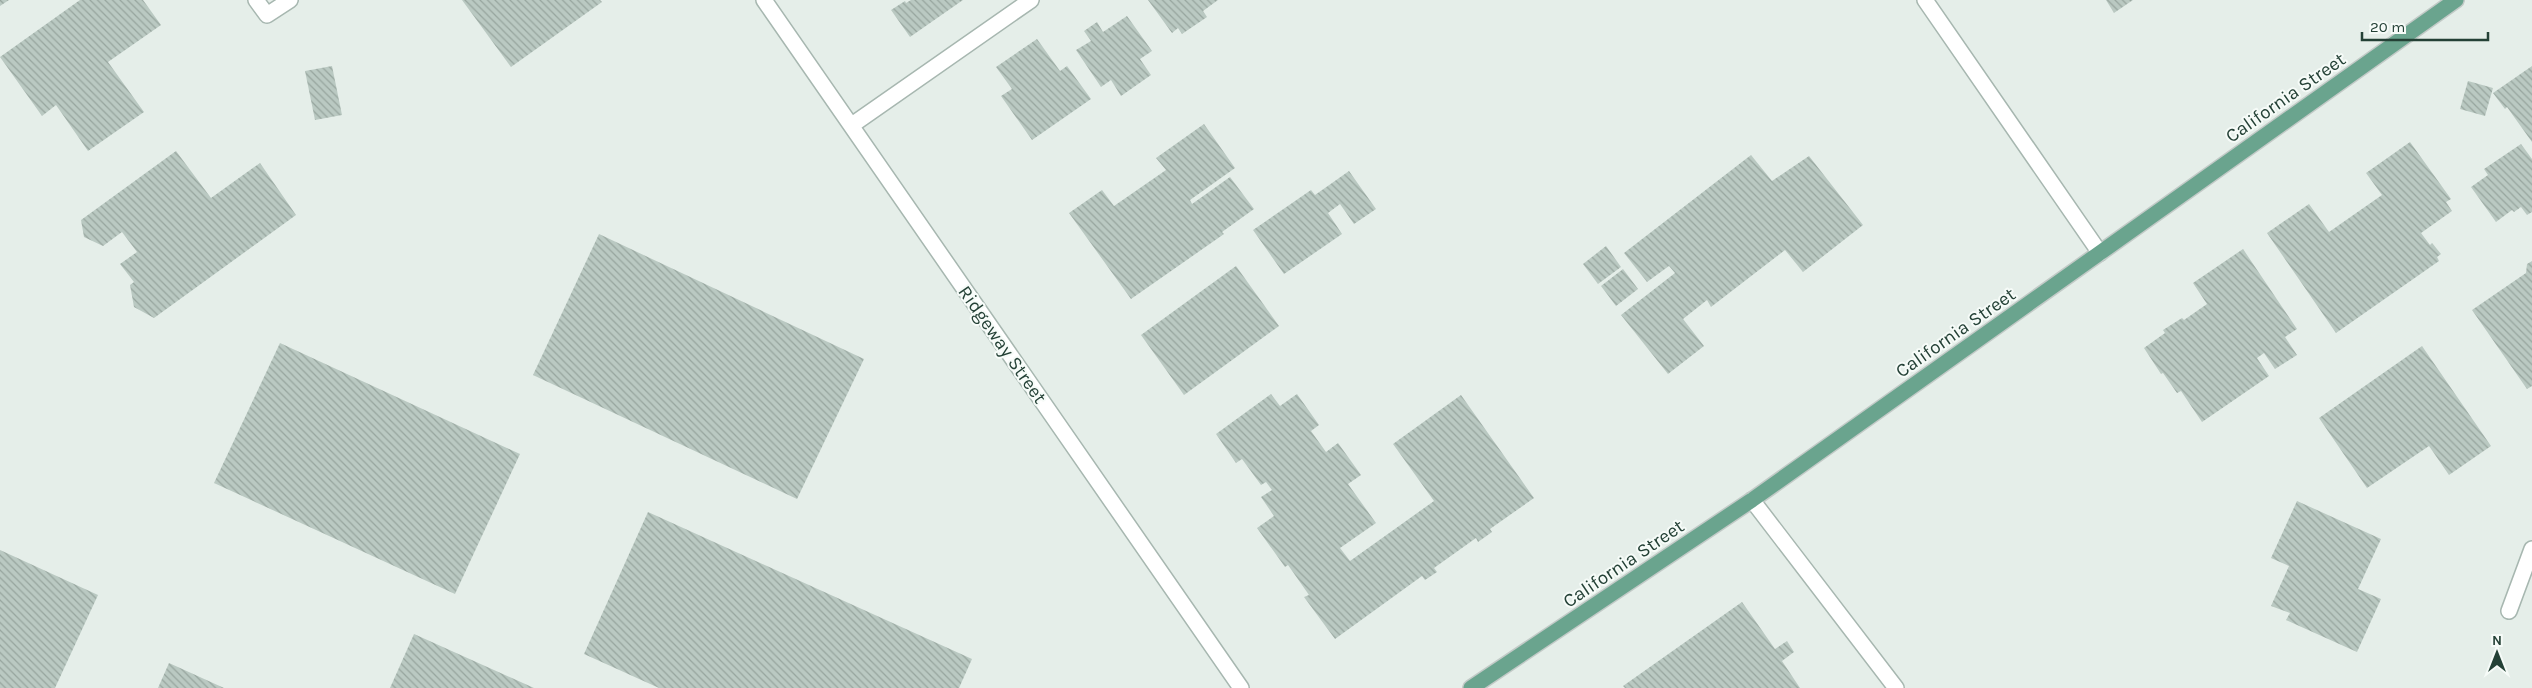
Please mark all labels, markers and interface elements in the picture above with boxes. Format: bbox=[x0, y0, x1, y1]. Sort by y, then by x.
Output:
scale bar bbox=[2362, 10, 2488, 42]
text: 20 m bbox=[2370, 18, 2405, 36]
street label: California Street bbox=[2221, 48, 2350, 147]
street label: Ridgeway Street bbox=[953, 281, 1051, 408]
street label: California Street bbox=[1891, 283, 2020, 382]
street label: California Street bbox=[1559, 515, 1688, 612]
north arrow bbox=[2472, 628, 2522, 678]
text: N bbox=[2492, 632, 2502, 649]

